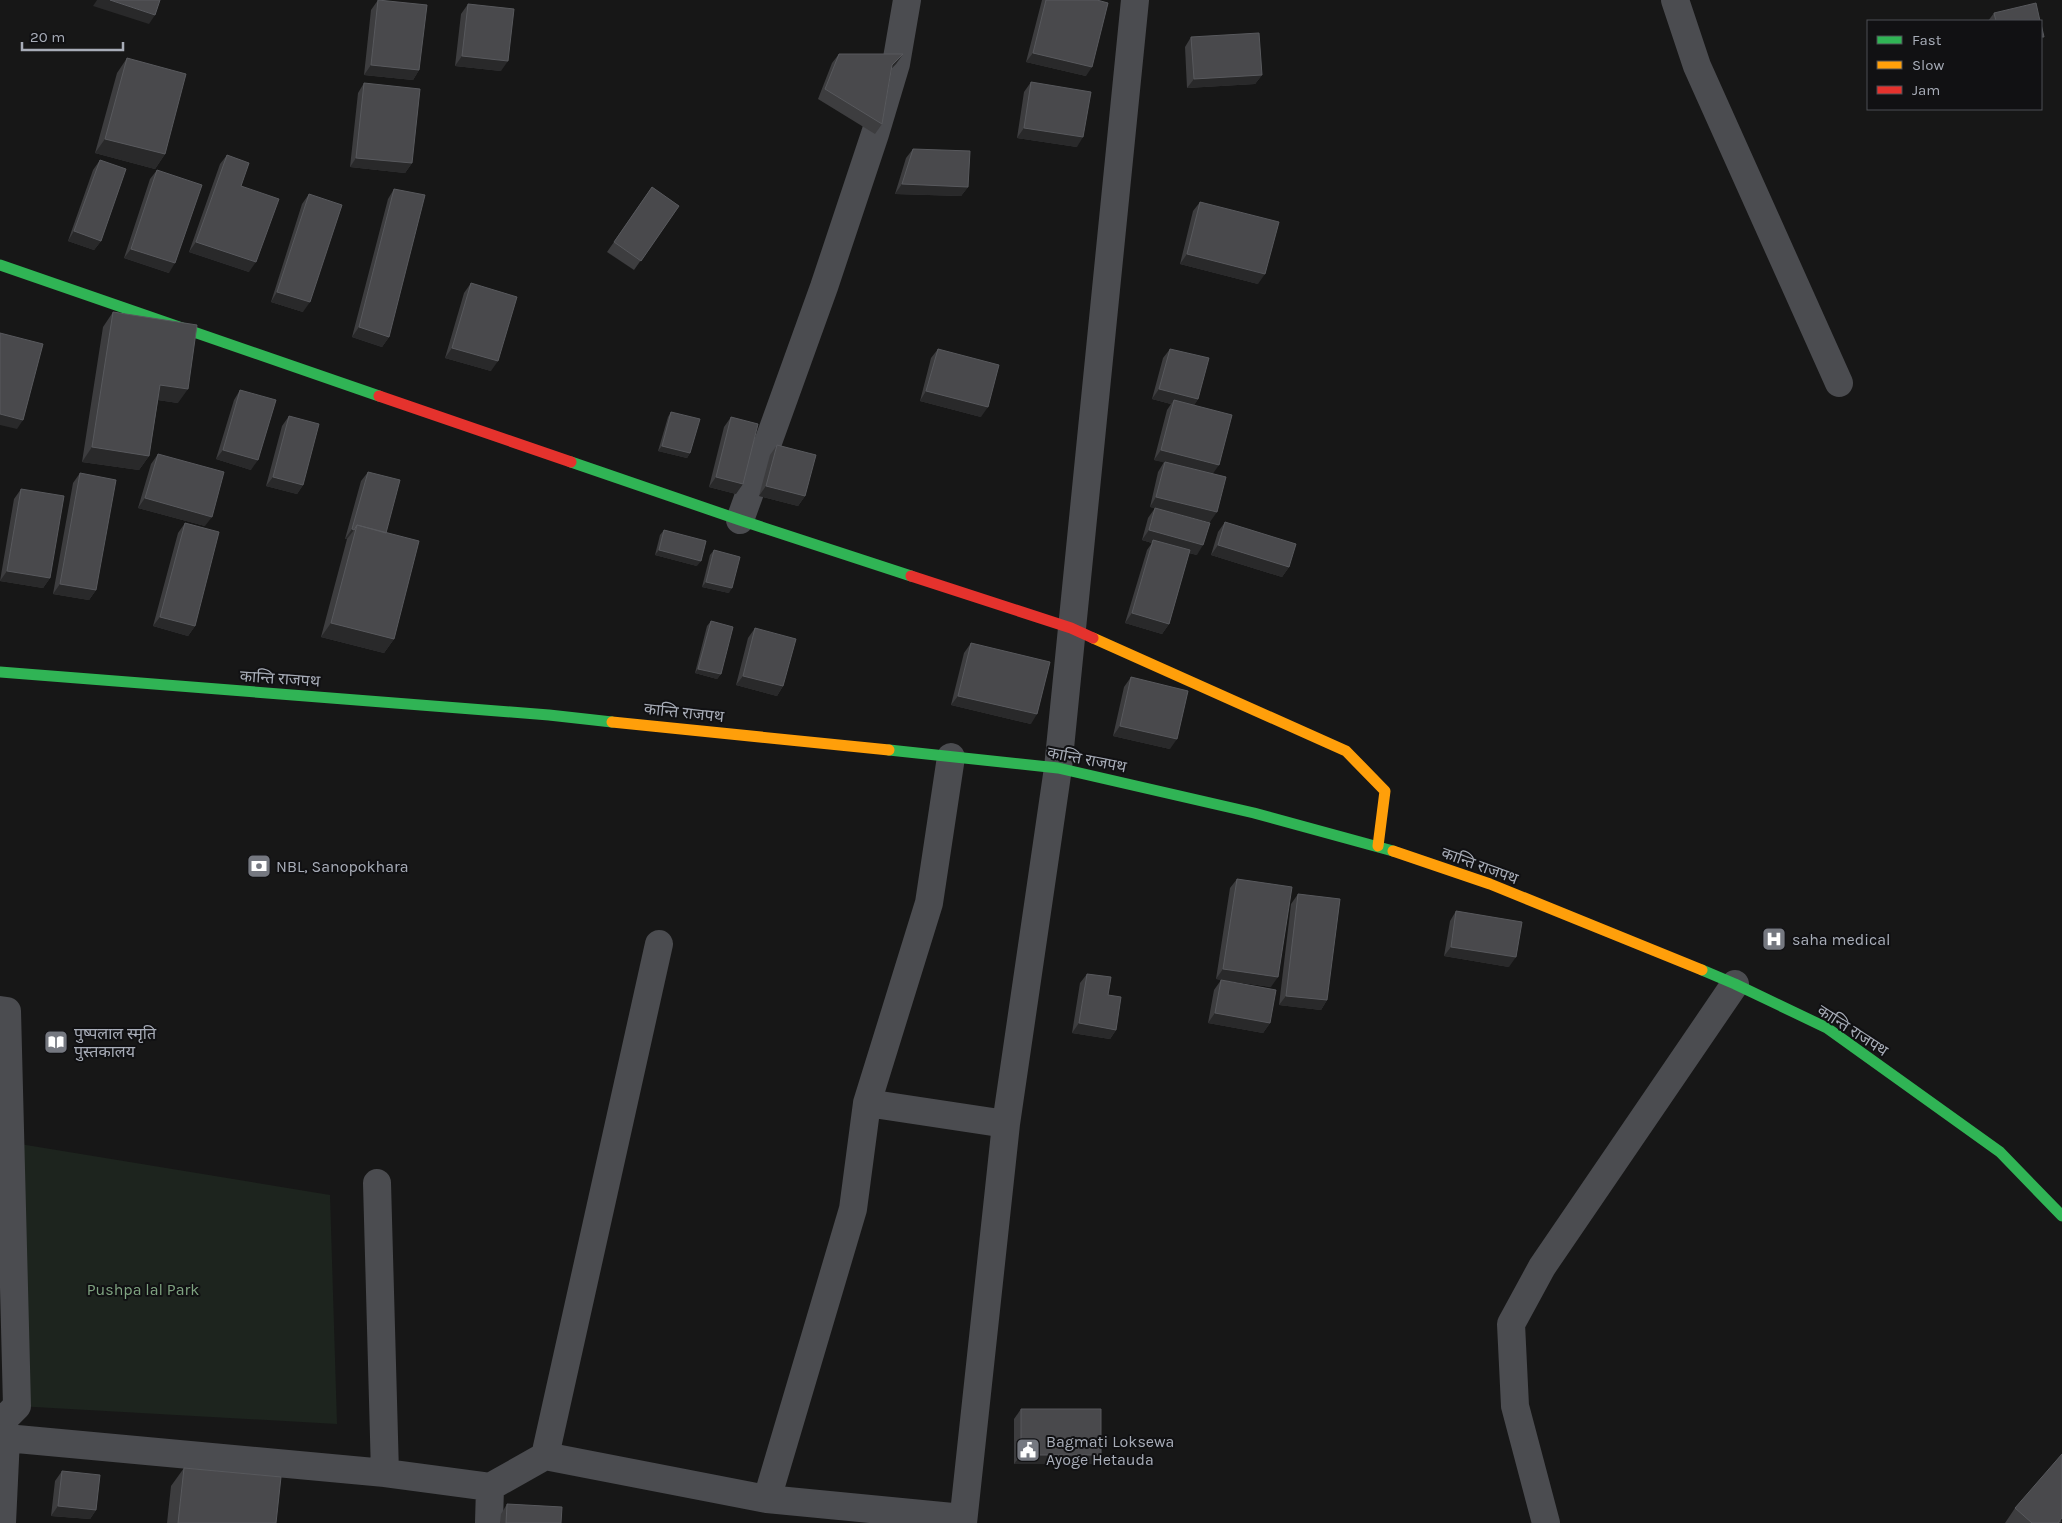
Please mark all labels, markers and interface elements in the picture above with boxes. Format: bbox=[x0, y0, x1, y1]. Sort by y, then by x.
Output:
scale bar bbox=[22, 20, 124, 52]
legend bbox=[1867, 20, 2042, 110]
text: 20 m bbox=[30, 28, 65, 46]
text: Fast bbox=[1912, 31, 1942, 49]
text: Slow bbox=[1912, 56, 1944, 74]
text: Jam bbox=[1912, 81, 1940, 99]
street label: कान्ति राजपथ bbox=[239, 666, 321, 691]
street label: कान्ति राजपथ bbox=[643, 699, 726, 726]
street label: कान्ति राजपथ bbox=[1046, 743, 1129, 777]
street label: कान्ति राजपथ bbox=[1439, 843, 1522, 888]
bank icon: NBL, Sanopokhara bbox=[246, 853, 272, 879]
place label: NBL, Sanopokhara bbox=[276, 857, 409, 876]
hospital icon: saha medical bbox=[1761, 926, 1787, 952]
place label: saha medical bbox=[1792, 930, 1890, 949]
street label: कान्ति राजपथ bbox=[1814, 1001, 1892, 1061]
place label: पुष्पलाल स्मृति पुस्तकालय bbox=[74, 1024, 157, 1062]
library icon: पुष्पलाल स्मृति पुस्तकालय bbox=[43, 1029, 69, 1055]
park label: Pushpa lal Park bbox=[87, 1280, 199, 1299]
place label: Bagmati Loksewa Ayoge Hetauda bbox=[1046, 1432, 1174, 1469]
public building icon: Bagmati Loksewa Ayoge Hetauda bbox=[1015, 1437, 1041, 1463]

